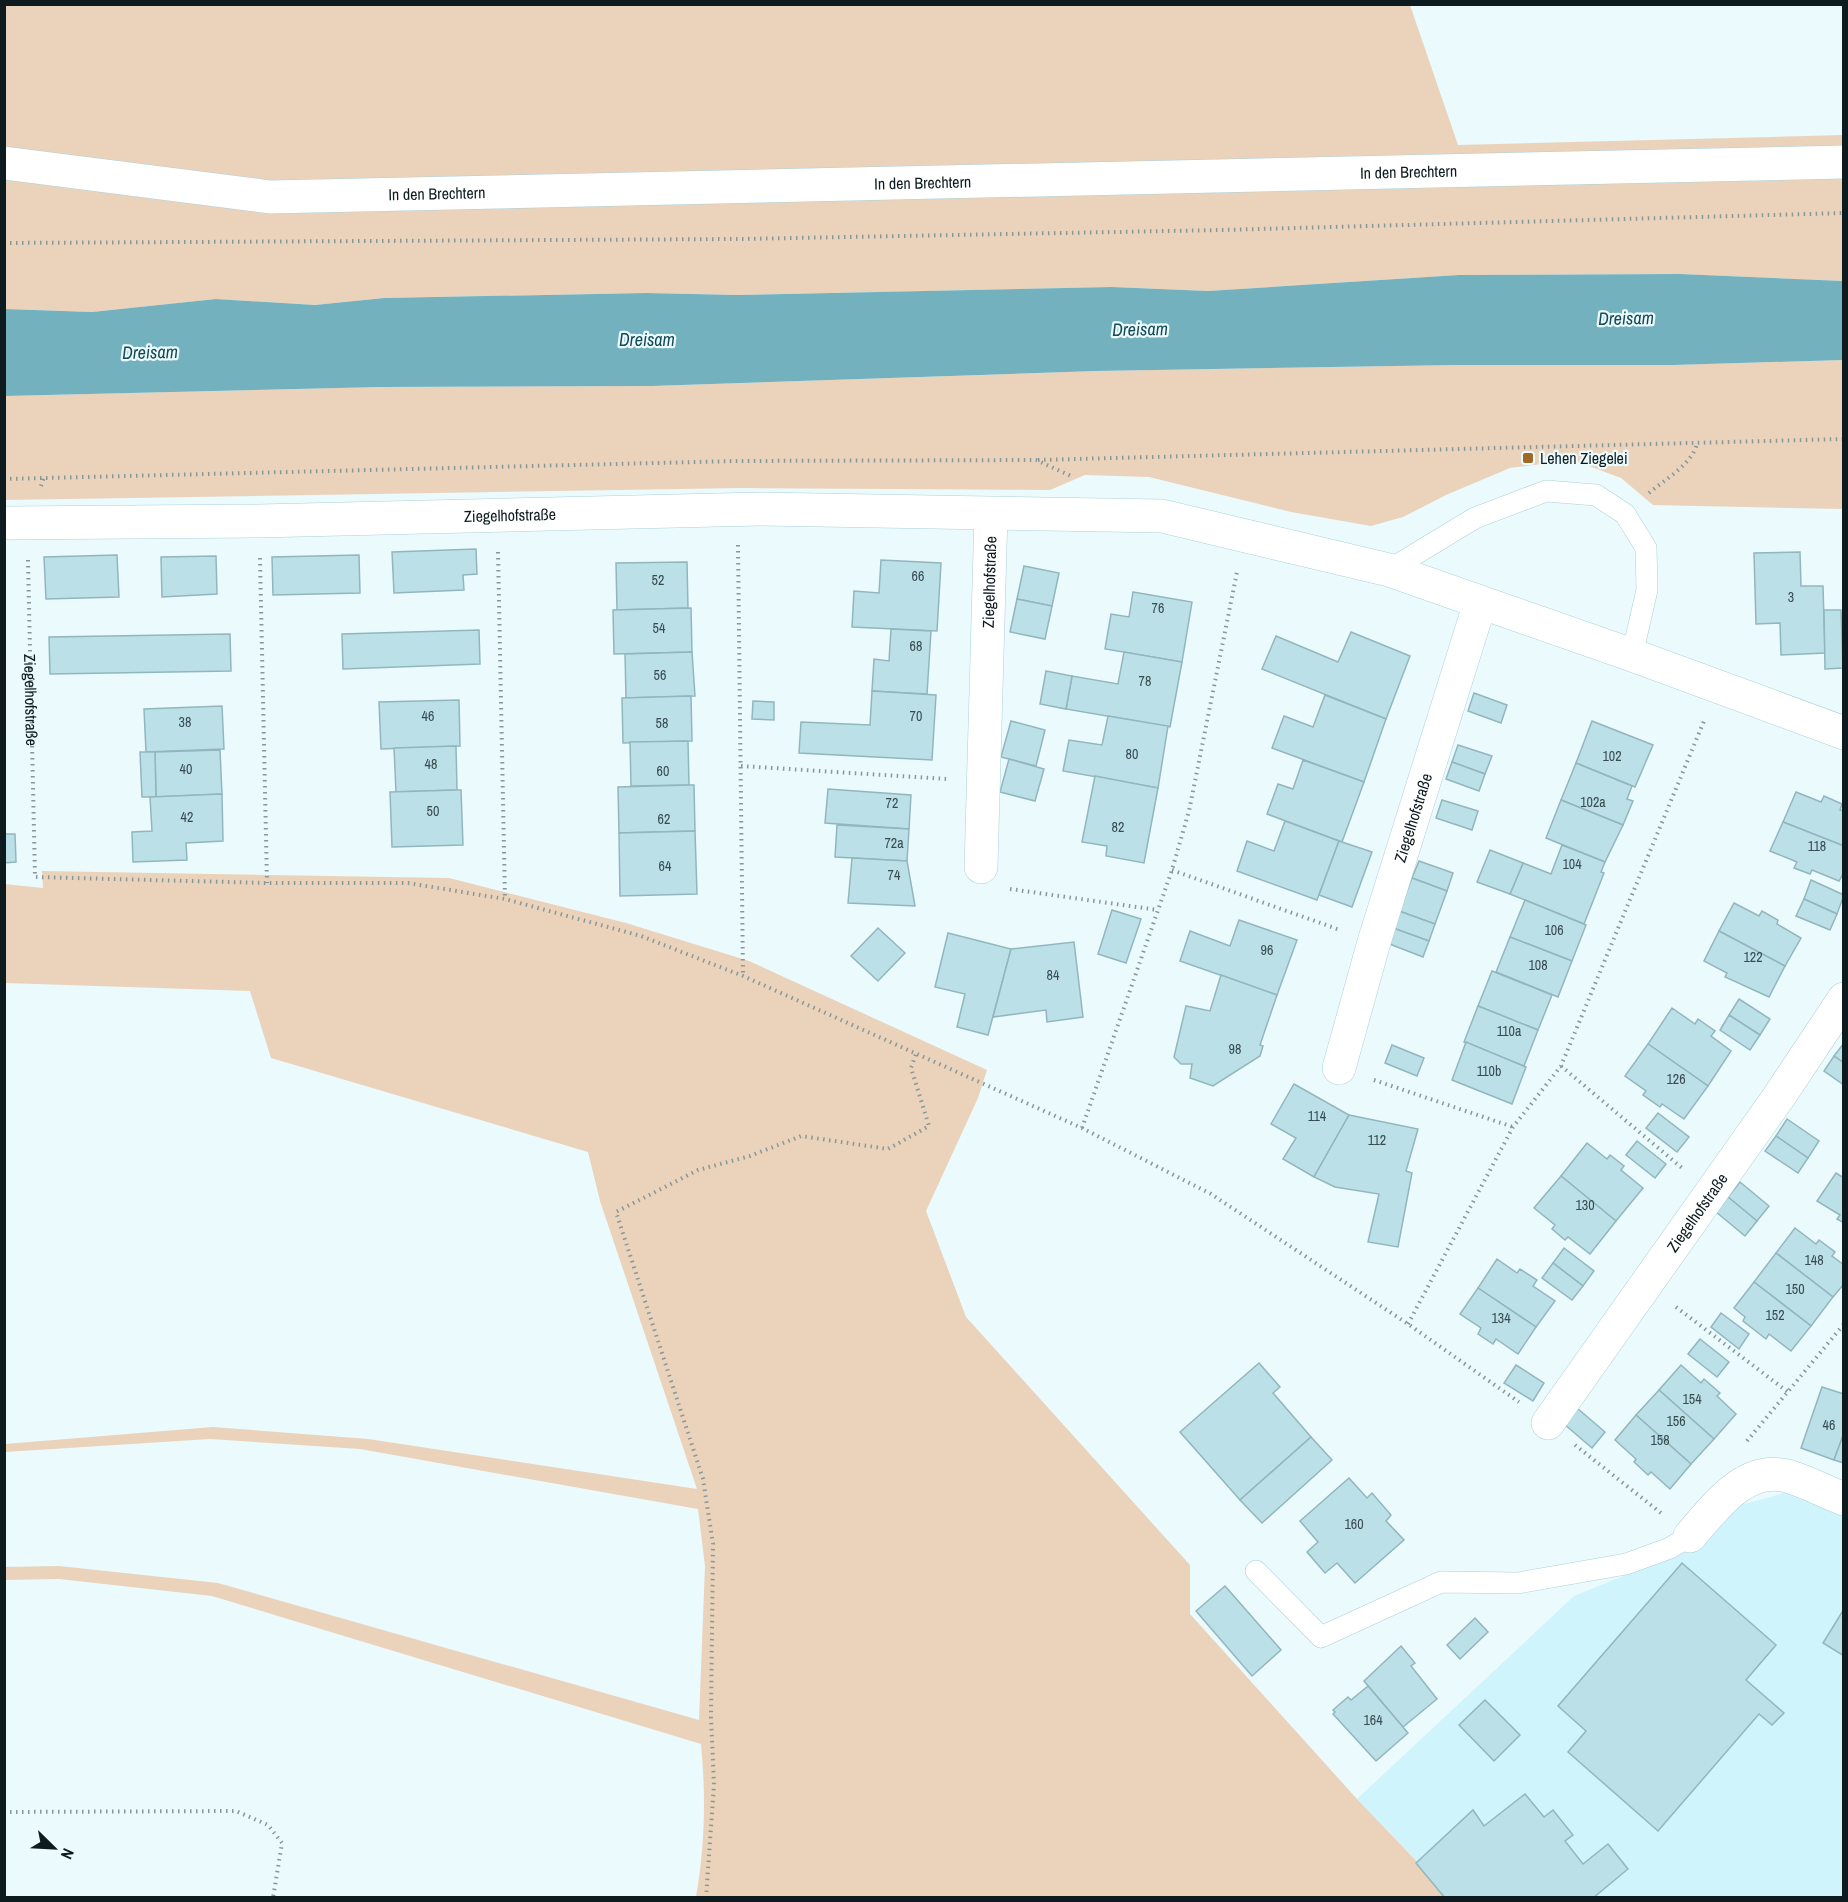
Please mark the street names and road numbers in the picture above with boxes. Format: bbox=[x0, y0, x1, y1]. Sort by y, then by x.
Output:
street label: In den Brechtern bbox=[1360, 160, 1457, 184]
street label: In den Brechtern bbox=[874, 170, 971, 195]
street label: In den Brechtern bbox=[388, 181, 486, 205]
street label: Ziegelhofstraße bbox=[464, 503, 556, 527]
street label: Ziegelhofstraße bbox=[977, 536, 1001, 628]
street label: Ziegelhofstraße bbox=[19, 654, 43, 746]
street label: Ziegelhofstraße bbox=[1389, 771, 1437, 865]
street label: Ziegelhofstraße bbox=[1661, 1169, 1733, 1256]

